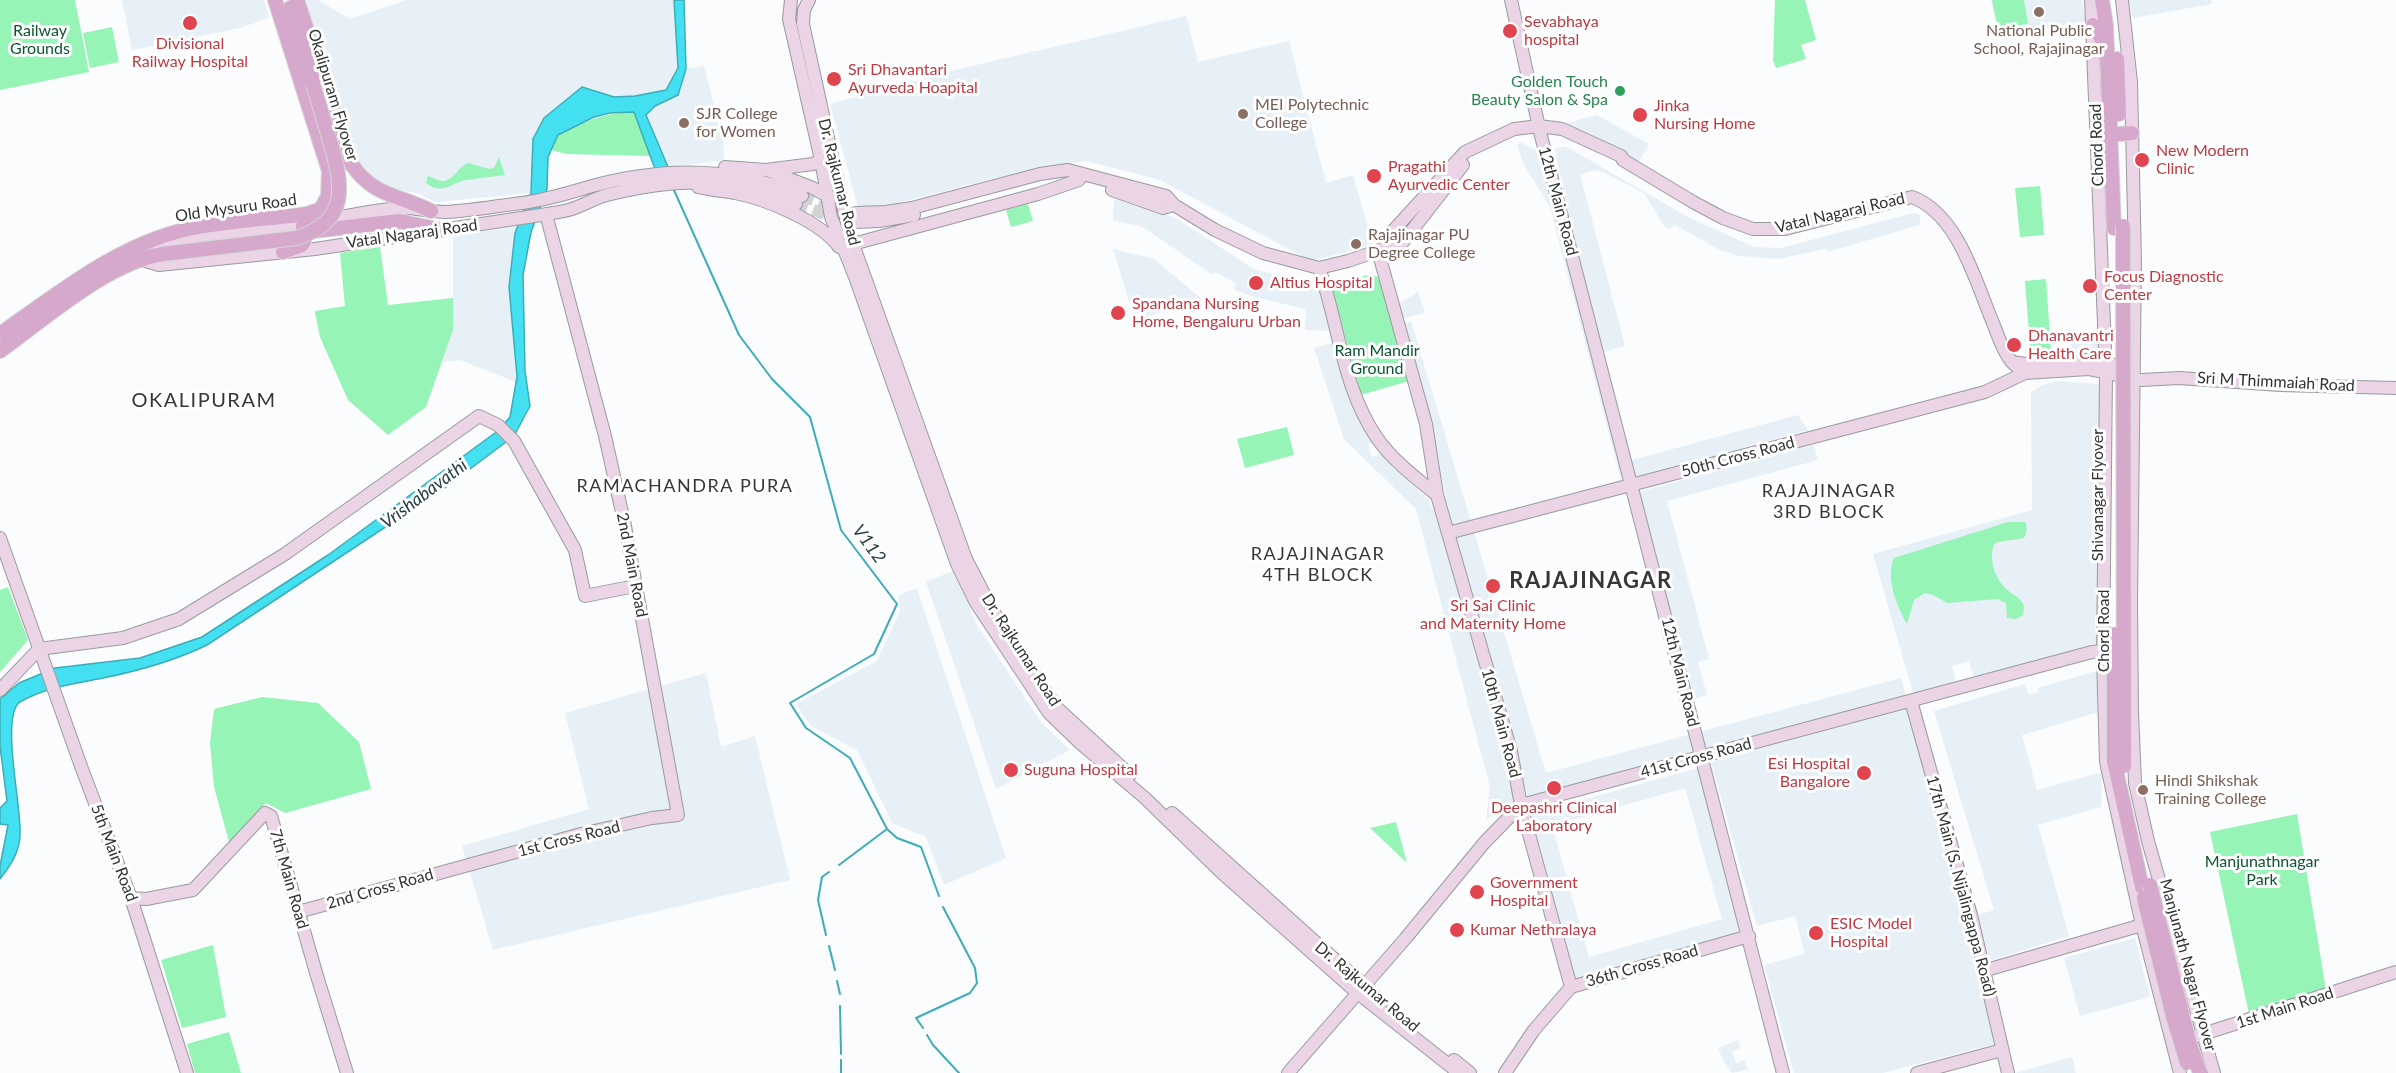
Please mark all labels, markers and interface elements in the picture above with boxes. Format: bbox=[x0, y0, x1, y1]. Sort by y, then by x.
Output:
marker: National Public School, Rajajinagar bbox=[2032, 5, 2046, 19]
place label: Sevabhaya hospital bbox=[1524, 12, 1599, 50]
marker: Divisional Railway Hospital bbox=[181, 14, 199, 32]
park label: Railway Grounds bbox=[10, 21, 70, 59]
place label: National Public School, Rajajinagar bbox=[1973, 21, 2105, 59]
marker: Sevabhaya hospital bbox=[1501, 22, 1519, 40]
street label: Okalipuram Flyover bbox=[304, 27, 362, 163]
place label: Divisional Railway Hospital bbox=[132, 34, 248, 72]
place label: Sri Dhavantari Ayurveda Hoapital bbox=[848, 60, 978, 98]
marker: Sri Dhavantari Ayurveda Hoapital bbox=[825, 70, 843, 88]
place label: Golden Touch Beauty Salon & Spa bbox=[1471, 72, 1608, 110]
marker: Golden Touch Beauty Salon & Spa bbox=[1613, 84, 1627, 98]
place label: MEI Polytechnic College bbox=[1255, 95, 1369, 133]
place label: Jinka Nursing Home bbox=[1654, 96, 1756, 134]
street label: Chord Road bbox=[2086, 103, 2108, 187]
place label: SJR College for Women bbox=[696, 104, 778, 142]
marker: Jinka Nursing Home bbox=[1631, 106, 1649, 124]
marker: MEI Polytechnic College bbox=[1236, 107, 1250, 121]
marker: SJR College for Women bbox=[677, 116, 691, 130]
street label: Dr. Rajkumar Road bbox=[814, 116, 864, 248]
place label: New Modern Clinic bbox=[2156, 141, 2249, 179]
street label: 12th Main Road bbox=[1534, 144, 1582, 258]
marker: New Modern Clinic bbox=[2133, 151, 2151, 169]
place label: Pragathi Ayurvedic Center bbox=[1388, 157, 1510, 195]
marker: Pragathi Ayurvedic Center bbox=[1365, 167, 1383, 185]
street label: Vatal Nagaraj Road bbox=[1773, 189, 1907, 237]
street label: Old Mysuru Road bbox=[174, 190, 298, 226]
street label: Vatal Nagaraj Road bbox=[345, 215, 479, 253]
place label: Rajajinagar PU Degree College bbox=[1368, 225, 1476, 263]
marker: Rajajinagar PU Degree College bbox=[1349, 237, 1363, 251]
place label: Focus Diagnostic Center bbox=[2104, 267, 2224, 305]
place label: Altius Hospital bbox=[1270, 273, 1373, 293]
marker: Altius Hospital bbox=[1247, 274, 1265, 292]
marker: Focus Diagnostic Center bbox=[2081, 277, 2099, 295]
place label: Spandana Nursing Home, Bengaluru Urban bbox=[1132, 294, 1301, 332]
marker: Spandana Nursing Home, Bengaluru Urban bbox=[1109, 304, 1127, 322]
place label: Dhanavantri Health Care bbox=[2028, 326, 2114, 364]
marker: Dhanavantri Health Care bbox=[2005, 336, 2023, 354]
park label: Ram Mandir Ground bbox=[1334, 341, 1420, 379]
street label: Sri M Thimmaiah Road bbox=[2197, 368, 2355, 396]
district label: OKALIPURAM bbox=[131, 389, 277, 413]
street label: Shivanagar Flyover bbox=[2088, 429, 2108, 561]
street label: 50th Cross Road bbox=[1680, 433, 1796, 481]
water label: Vrishabavathi bbox=[376, 454, 472, 534]
district label: RAMACHANDRA PURA bbox=[577, 475, 793, 497]
district label: RAJAJINAGAR 3RD BLOCK bbox=[1762, 480, 1896, 522]
street label: 2nd Main Road bbox=[612, 511, 652, 619]
water label: V112 bbox=[848, 520, 890, 568]
district label: RAJAJINAGAR 4TH BLOCK bbox=[1251, 543, 1385, 586]
district label: RAJAJINAGAR bbox=[1509, 568, 1673, 594]
marker: Sri Sai Clinic and Maternity Home bbox=[1484, 577, 1502, 595]
street label: Dr. Rajkumar Road bbox=[977, 590, 1065, 710]
street label: Chord Road bbox=[2094, 590, 2114, 672]
place label: Sri Sai Clinic and Maternity Home bbox=[1420, 596, 1566, 634]
street label: 12th Main Road bbox=[1657, 615, 1703, 729]
street label: 10th Main Road bbox=[1477, 666, 1525, 780]
street label: 41st Cross Road bbox=[1638, 734, 1754, 782]
place label: Esi Hospital Bangalore bbox=[1768, 754, 1850, 792]
place label: Suguna Hospital bbox=[1024, 760, 1138, 780]
marker: Suguna Hospital bbox=[1002, 761, 1020, 779]
marker: Esi Hospital Bangalore bbox=[1855, 764, 1873, 782]
place label: Hindi Shikshak Training College bbox=[2155, 771, 2267, 809]
street label: 17th Main (S. Nijalingappa Road) bbox=[1922, 773, 2000, 999]
marker: Deepashri Clinical Laboratory bbox=[1545, 779, 1563, 797]
marker: Hindi Shikshak Training College bbox=[2136, 783, 2150, 797]
place label: Deepashri Clinical Laboratory bbox=[1491, 798, 1617, 836]
street label: 5th Main Road bbox=[87, 801, 141, 905]
street label: 1st Cross Road bbox=[516, 817, 622, 861]
street label: 7th Main Road bbox=[266, 827, 312, 931]
park label: Manjunathnagar Park bbox=[2205, 852, 2319, 890]
street label: 2nd Cross Road bbox=[325, 865, 435, 913]
place label: Government Hospital bbox=[1490, 873, 1578, 911]
street label: Manjunath Nagar Flyover bbox=[2156, 877, 2220, 1053]
marker: Government Hospital bbox=[1468, 883, 1486, 901]
place label: ESIC Model Hospital bbox=[1830, 914, 1912, 952]
place label: Kumar Nethralaya bbox=[1470, 920, 1596, 940]
marker: Kumar Nethralaya bbox=[1448, 921, 1466, 939]
marker: ESIC Model Hospital bbox=[1807, 924, 1825, 942]
street label: Dr. Rajkumar Road bbox=[1311, 938, 1423, 1036]
street label: 36th Cross Road bbox=[1584, 941, 1700, 991]
street label: 1st Main Road bbox=[2234, 983, 2336, 1033]

